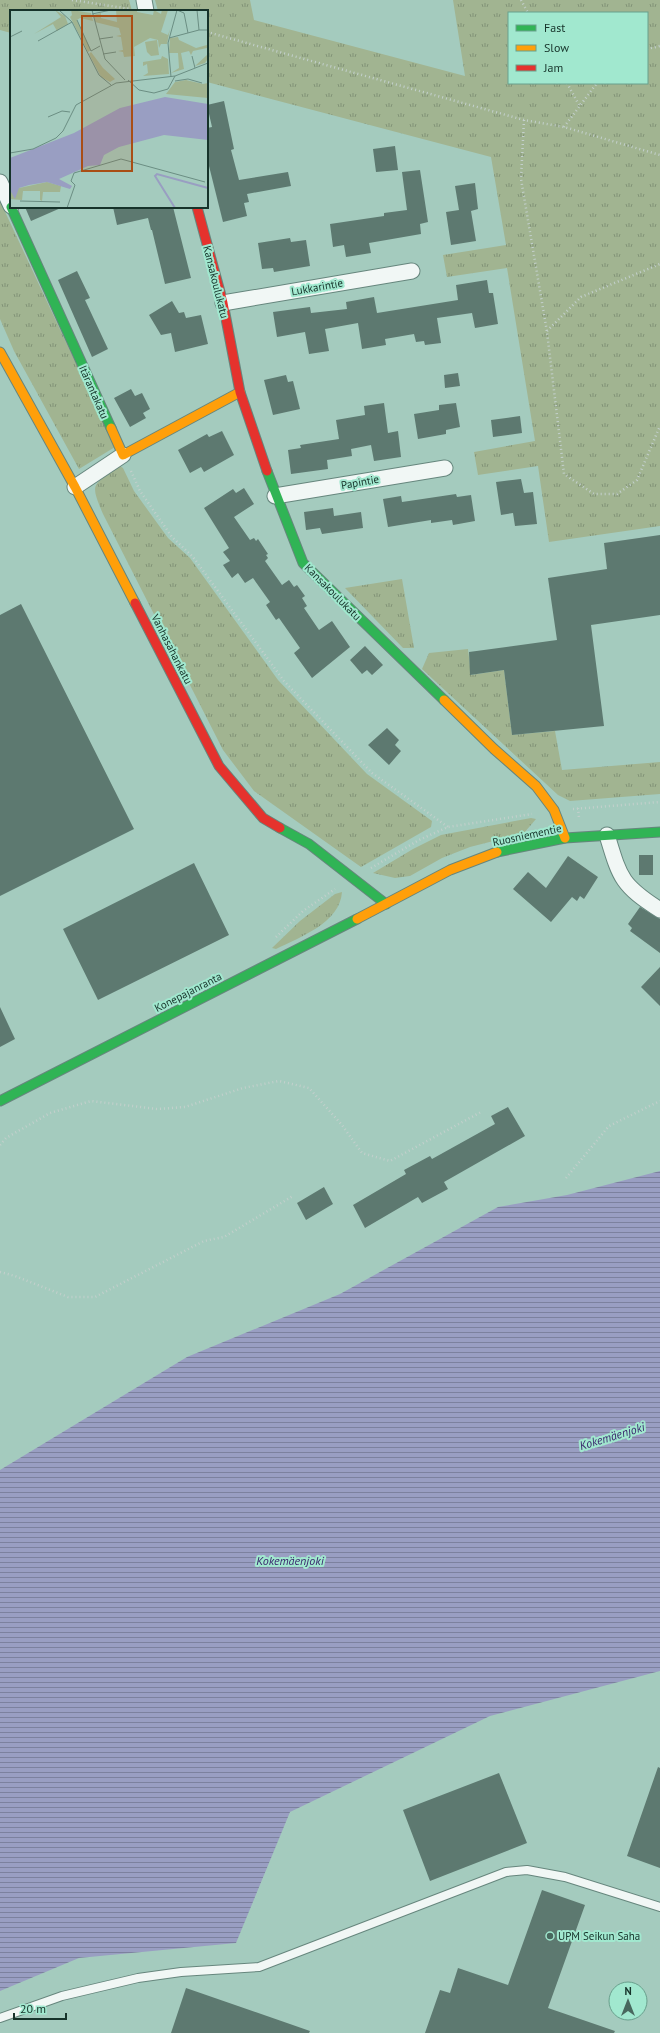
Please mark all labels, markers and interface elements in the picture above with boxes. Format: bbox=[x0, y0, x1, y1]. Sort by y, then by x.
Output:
inset map bbox=[10, 10, 208, 208]
legend bbox=[508, 12, 648, 84]
text: Fast bbox=[544, 20, 565, 35]
text: Slow bbox=[544, 40, 569, 55]
text: Jam bbox=[543, 60, 563, 75]
street label: Kansakoulukatu bbox=[200, 244, 232, 320]
street label: Lukkarintie bbox=[290, 275, 344, 298]
street label: Itärantakatu bbox=[76, 363, 112, 421]
street label: Papintie bbox=[340, 472, 381, 492]
street label: Kansakoulukatu bbox=[302, 561, 364, 623]
street label: Vanhasahankatu bbox=[148, 611, 196, 686]
street label: Ruosniementie bbox=[491, 821, 563, 849]
street label: Konepajanranta bbox=[152, 969, 224, 1015]
water label: Kokemäenjoki bbox=[578, 1419, 647, 1453]
water label: Kokemäenjoki bbox=[256, 1553, 325, 1568]
place label: UPM Seikun Saha bbox=[558, 1929, 640, 1943]
marker: UPM Seikun Saha bbox=[545, 1931, 555, 1941]
north arrow bbox=[608, 1981, 648, 2021]
text: N bbox=[624, 1984, 632, 1998]
scale bar bbox=[14, 1995, 66, 2021]
text: 20 m bbox=[20, 2001, 46, 2016]

